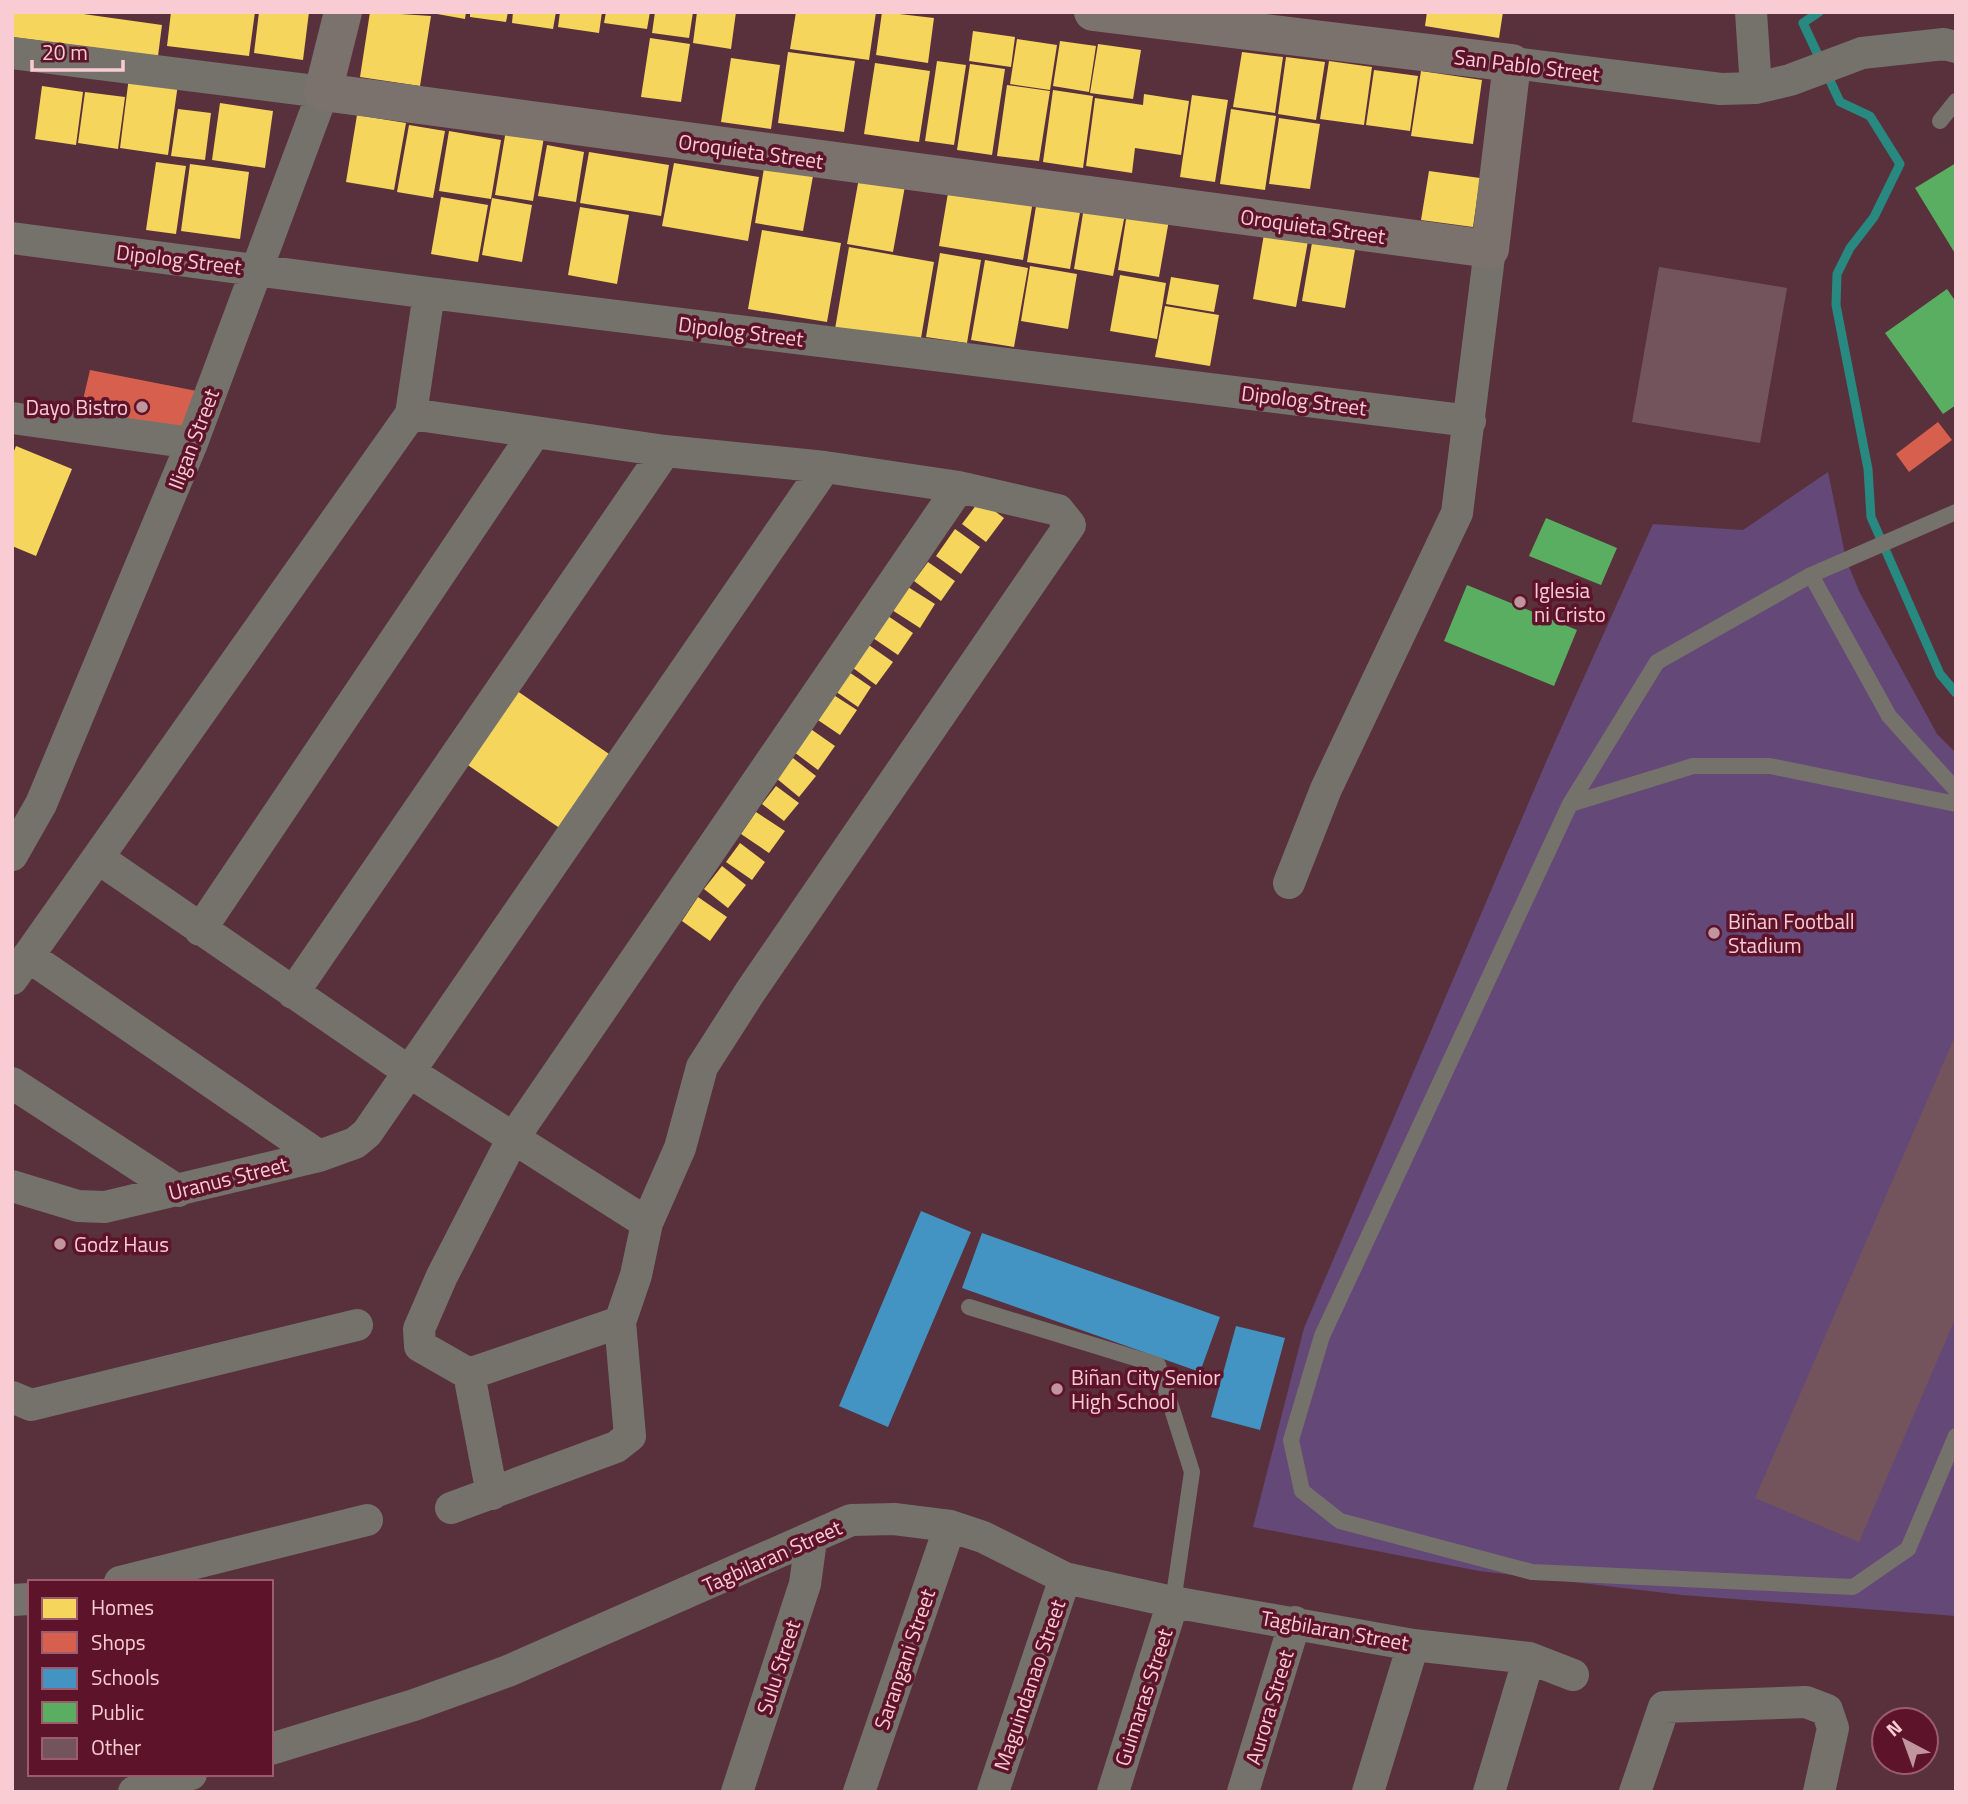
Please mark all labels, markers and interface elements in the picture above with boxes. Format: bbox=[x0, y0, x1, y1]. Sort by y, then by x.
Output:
scale bar bbox=[32, 28, 122, 72]
text: 20 m bbox=[42, 36, 88, 68]
street label: San Pablo Street bbox=[1452, 40, 1602, 90]
street label: Oroquieta Street bbox=[676, 125, 826, 177]
street label: Oroquieta Street bbox=[1238, 200, 1388, 252]
street label: Dipolog Street bbox=[115, 235, 244, 283]
street label: Dipolog Street bbox=[677, 307, 806, 355]
street label: Dipolog Street bbox=[1240, 376, 1369, 424]
street label: Iligan Street bbox=[159, 383, 227, 494]
place label: Dayo Bistro bbox=[26, 391, 128, 423]
marker: Dayo Bistro bbox=[134, 399, 150, 415]
place label: Iglesia ni Cristo bbox=[1534, 574, 1606, 630]
marker: Iglesia ni Cristo bbox=[1512, 594, 1528, 610]
place label: Biñan Football Stadium bbox=[1728, 905, 1855, 961]
marker: Biñan Football Stadium bbox=[1706, 925, 1722, 941]
street label: Uranus Street bbox=[165, 1148, 292, 1208]
place label: Godz Haus bbox=[74, 1228, 169, 1260]
marker: Godz Haus bbox=[52, 1236, 68, 1252]
place label: Biñan City Senior High School bbox=[1071, 1361, 1221, 1417]
marker: Biñan City Senior High School bbox=[1049, 1381, 1065, 1397]
street label: Tagbilaran Street bbox=[697, 1511, 847, 1601]
legend bbox=[28, 1580, 273, 1776]
street label: Sarangani Street bbox=[865, 1584, 943, 1734]
text: Homes bbox=[91, 1591, 154, 1623]
street label: Maguindanao Street bbox=[985, 1594, 1074, 1775]
street label: Tagbilaran Street bbox=[1259, 1601, 1412, 1659]
street label: Sulu Street bbox=[748, 1615, 808, 1718]
street label: Guimaras Street bbox=[1106, 1623, 1181, 1770]
text: Shops bbox=[91, 1626, 146, 1658]
street label: Aurora Street bbox=[1236, 1645, 1302, 1768]
text: Schools bbox=[91, 1661, 160, 1693]
text: Public bbox=[91, 1696, 144, 1728]
north arrow bbox=[1870, 1706, 1940, 1776]
text: N bbox=[1879, 1713, 1908, 1743]
text: Other bbox=[91, 1731, 141, 1763]

